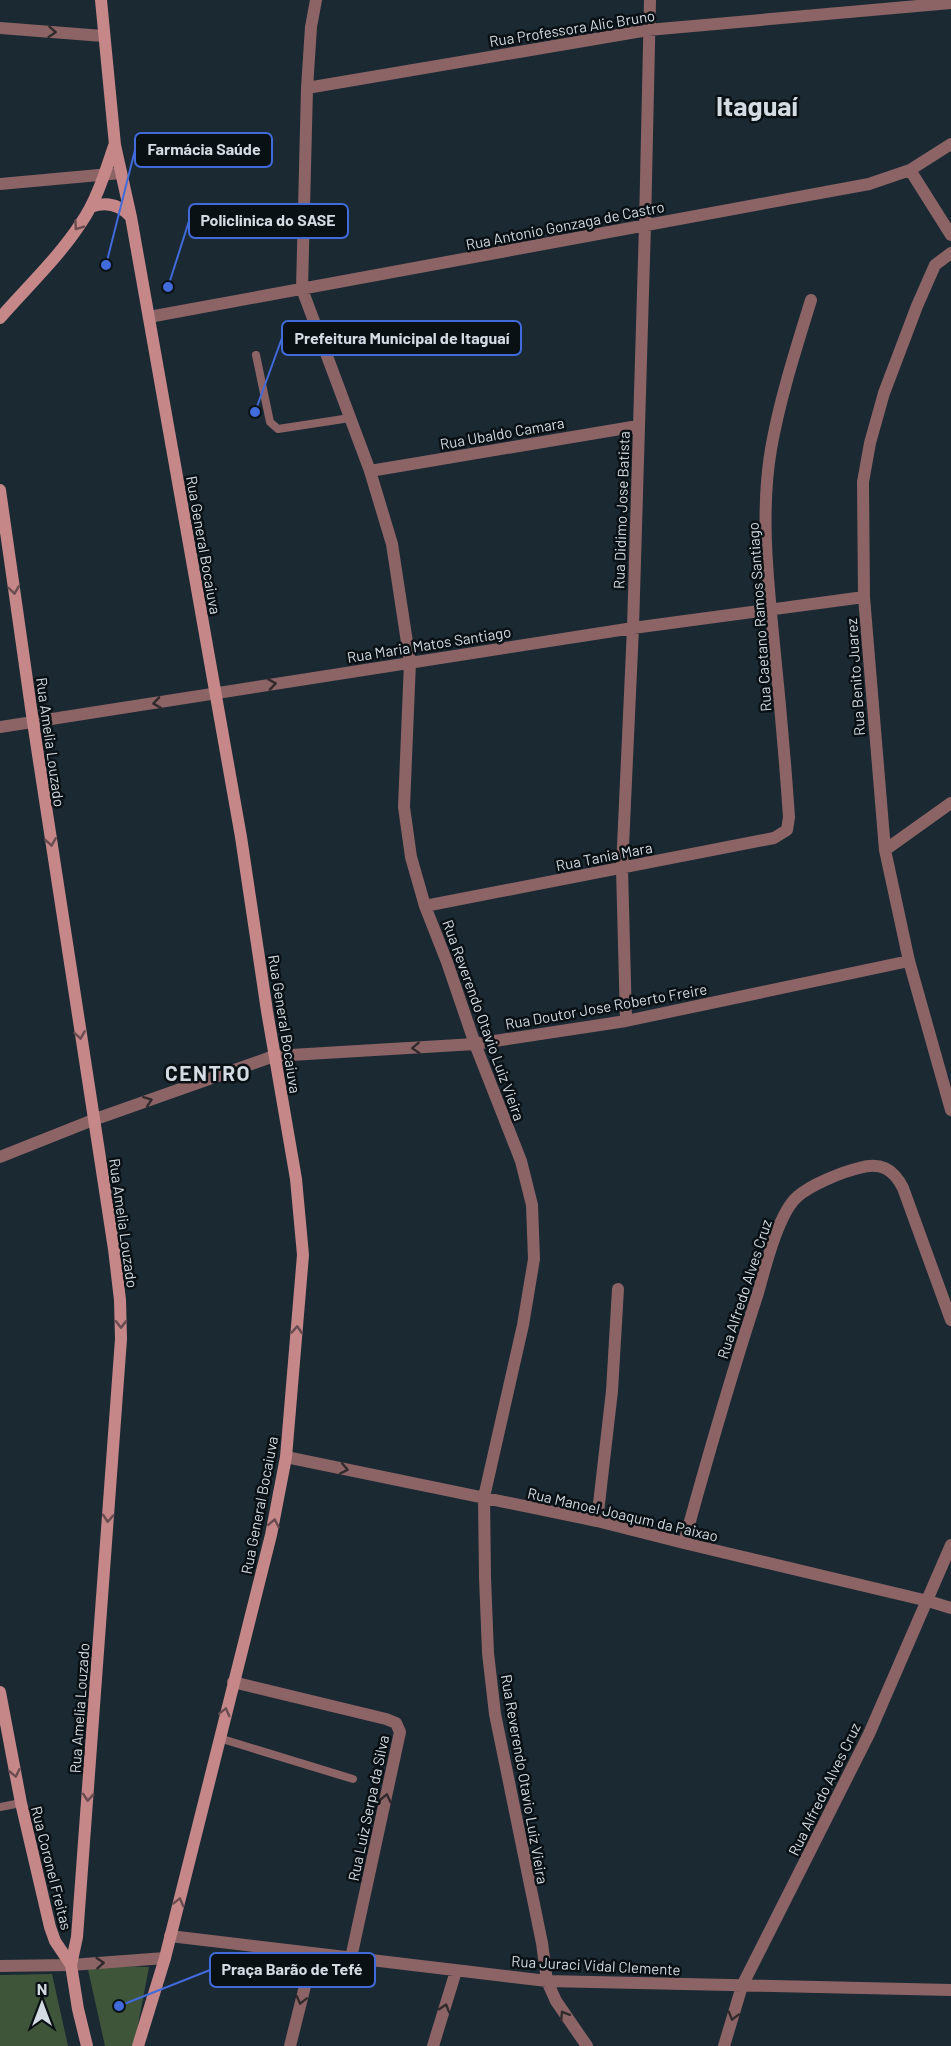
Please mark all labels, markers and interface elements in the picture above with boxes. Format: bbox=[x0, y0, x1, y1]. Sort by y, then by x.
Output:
street label: Rua Professora Alic Bruno bbox=[488, 6, 656, 50]
one-way arrow bbox=[47, 25, 56, 38]
district label: Itaguaí bbox=[716, 89, 799, 121]
callout: Farmácia Saúde bbox=[135, 133, 272, 167]
text: Farmácia Saúde bbox=[147, 139, 261, 158]
street label: Rua Antonio Gonzaga de Castro bbox=[464, 197, 666, 253]
callout: Policlinica do SASE bbox=[189, 204, 348, 238]
text: Policlinica do SASE bbox=[200, 210, 336, 229]
one-way arrow bbox=[74, 220, 85, 231]
callout: Prefeitura Municipal de Itaguaí bbox=[282, 321, 521, 355]
text: Prefeitura Municipal de Itaguaí bbox=[295, 328, 510, 347]
street label: Rua Ubaldo Camara bbox=[438, 413, 566, 453]
street label: Rua Didimo Jose Batista bbox=[609, 431, 633, 589]
street label: Rua General Bocaiuva bbox=[183, 474, 225, 616]
street label: Rua Caetano Ramos Santiago bbox=[743, 522, 775, 712]
one-way arrow bbox=[8, 585, 20, 594]
street label: Rua Benito Juarez bbox=[842, 617, 868, 736]
street label: Rua Maria Matos Santiago bbox=[346, 622, 512, 666]
street label: Rua Amelia Louzado bbox=[33, 676, 69, 808]
one-way arrow bbox=[268, 679, 277, 691]
one-way arrow bbox=[152, 696, 162, 708]
one-way arrow bbox=[45, 838, 57, 847]
street label: Rua Tania Mara bbox=[554, 838, 654, 874]
street label: Rua Reverendo Otavio Luiz Vieira bbox=[439, 917, 529, 1123]
street label: Rua General Bocaiuva bbox=[265, 953, 305, 1095]
street label: Rua Doutor Jose Roberto Freire bbox=[504, 979, 708, 1033]
one-way arrow bbox=[74, 1031, 86, 1040]
one-way arrow bbox=[412, 1041, 421, 1054]
district label: CENTRO bbox=[165, 1060, 251, 1085]
one-way arrow bbox=[142, 1095, 153, 1108]
street label: Rua Amelia Louzado bbox=[106, 1157, 142, 1289]
street label: Rua Alfredo Alves Cruz bbox=[713, 1217, 775, 1361]
one-way arrow bbox=[114, 1319, 127, 1328]
one-way arrow bbox=[290, 1325, 303, 1335]
street label: Rua General Bocaiuva bbox=[237, 1435, 281, 1575]
one-way arrow bbox=[338, 1462, 348, 1475]
street label: Rua Manoel Joaqum da Paixao bbox=[526, 1483, 720, 1545]
one-way arrow bbox=[102, 1514, 115, 1523]
one-way arrow bbox=[267, 1519, 279, 1528]
street label: Rua Amelia Louzado bbox=[65, 1642, 93, 1774]
street label: Rua Reverendo Otavio Luiz Vieira bbox=[498, 1673, 552, 1885]
one-way arrow bbox=[218, 1707, 231, 1717]
street label: Rua Alfredo Alves Cruz bbox=[784, 1719, 864, 1858]
street label: Rua Luiz Serpa da Silva bbox=[344, 1733, 392, 1883]
one-way arrow bbox=[8, 1767, 21, 1777]
one-way arrow bbox=[81, 1792, 94, 1801]
one-way arrow bbox=[379, 1793, 392, 1803]
street label: Rua Coronel Freitas bbox=[28, 1804, 76, 1932]
one-way arrow bbox=[171, 1897, 184, 1907]
street label: Rua Juraci Vidal Clemente bbox=[511, 1952, 681, 1978]
callout: Praça Barão de Tefé bbox=[210, 1953, 375, 1987]
one-way arrow bbox=[96, 1957, 105, 1970]
text: Praça Barão de Tefé bbox=[221, 1959, 363, 1978]
north arrow bbox=[12, 1974, 72, 2034]
text: N bbox=[37, 1979, 47, 1998]
one-way arrow bbox=[296, 1995, 309, 2005]
one-way arrow bbox=[438, 2004, 450, 2014]
one-way arrow bbox=[728, 2010, 740, 2021]
one-way arrow bbox=[560, 2011, 572, 2021]

